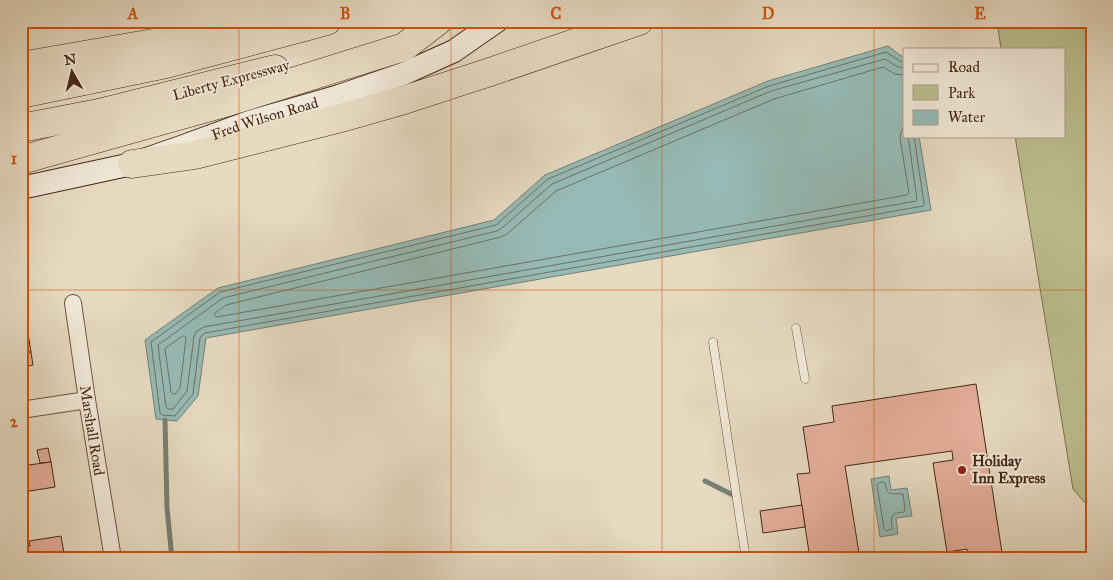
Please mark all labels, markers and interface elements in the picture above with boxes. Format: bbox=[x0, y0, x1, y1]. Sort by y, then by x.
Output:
text: A bbox=[127, 4, 139, 23]
text: B bbox=[340, 4, 350, 23]
text: C bbox=[551, 4, 562, 23]
text: D bbox=[762, 4, 775, 23]
text: E bbox=[974, 4, 986, 23]
north arrow bbox=[48, 48, 98, 98]
legend bbox=[903, 48, 1066, 138]
text: N bbox=[63, 50, 77, 69]
street label: Liberty Expressway bbox=[171, 55, 292, 104]
text: Road bbox=[948, 58, 980, 76]
text: Park bbox=[948, 84, 975, 102]
street label: Fred Wilson Road bbox=[209, 93, 321, 144]
text: Water bbox=[948, 108, 985, 126]
text: 1 bbox=[11, 149, 18, 168]
street label: Marshall Road bbox=[76, 384, 108, 477]
text: 2 bbox=[10, 412, 19, 431]
place label: Holiday Inn Express bbox=[972, 452, 1046, 488]
marker: Holiday Inn Express bbox=[956, 464, 968, 476]

